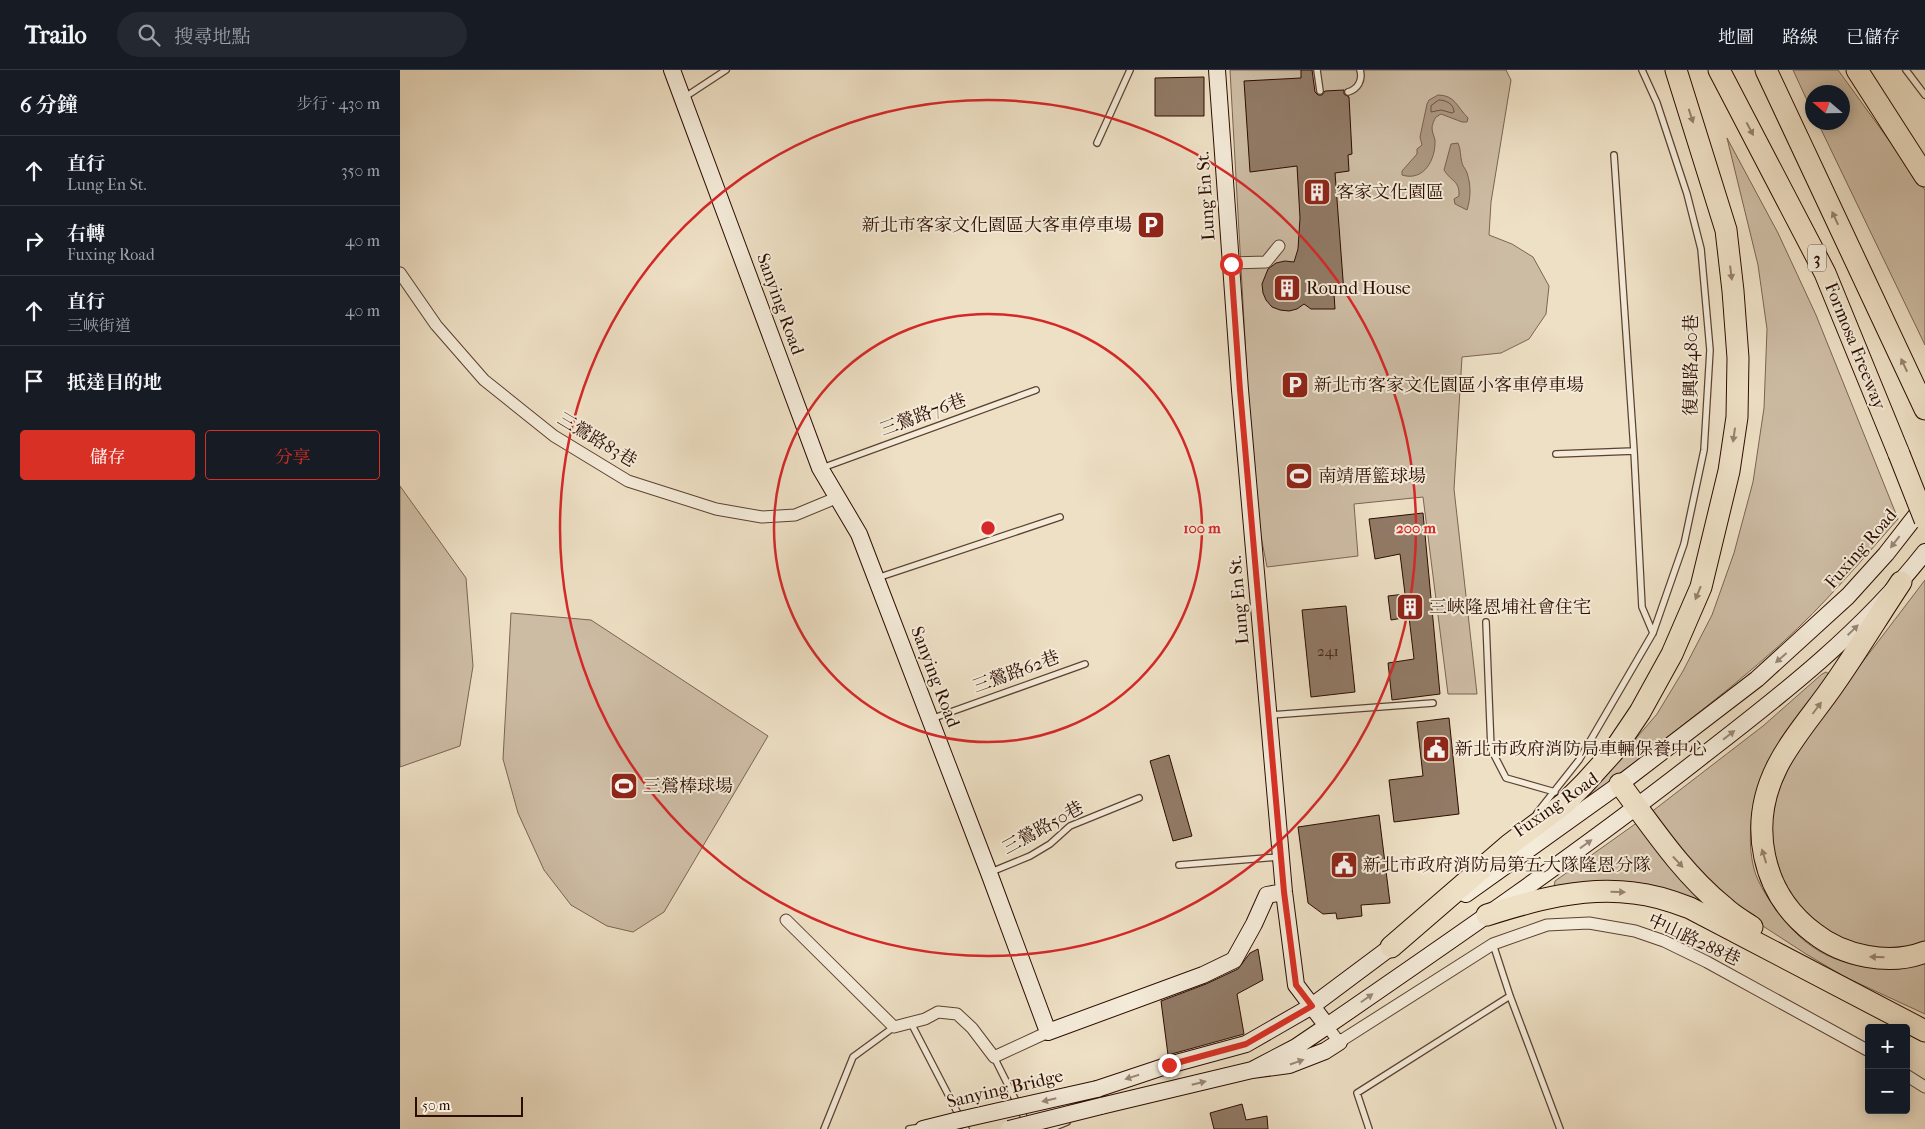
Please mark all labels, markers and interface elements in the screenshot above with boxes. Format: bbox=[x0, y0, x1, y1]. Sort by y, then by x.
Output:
search box bbox=[117, 12, 467, 57]
text: Trailo bbox=[25, 21, 87, 49]
icon: search bbox=[135, 21, 163, 49]
text: 搜尋地點 bbox=[175, 26, 251, 48]
text: 地圖 bbox=[1718, 27, 1754, 48]
text: 路線 bbox=[1782, 27, 1818, 48]
text: 已儲存 bbox=[1846, 27, 1900, 48]
north arrow bbox=[1805, 85, 1850, 130]
text: 6 分鐘 bbox=[20, 93, 78, 117]
text: 步行 · 430 m bbox=[296, 94, 380, 113]
one-way arrow bbox=[1688, 109, 1695, 124]
one-way arrow bbox=[1746, 121, 1754, 136]
street label: Lung En St. bbox=[1192, 151, 1220, 241]
text: 直行 bbox=[67, 153, 105, 175]
icon: ahead bbox=[20, 157, 48, 185]
text: 350 m bbox=[341, 161, 380, 180]
text: Lung En St. bbox=[67, 175, 146, 194]
building icon: 客家文化園區 bbox=[1302, 177, 1332, 207]
place label: 客家文化園區 bbox=[1336, 182, 1444, 203]
parking icon: 新北市客家文化園區大客車停車場 bbox=[1136, 210, 1166, 240]
one-way arrow bbox=[1831, 211, 1839, 225]
place label: 新北市客家文化園區大客車停車場 bbox=[862, 215, 1132, 236]
text: 右轉 bbox=[67, 223, 105, 245]
icon: right bbox=[20, 227, 48, 255]
text: 40 m bbox=[345, 231, 380, 250]
road number: 3 bbox=[1808, 244, 1826, 272]
text: Fuxing Road bbox=[67, 245, 155, 264]
street label: Sanying Road bbox=[752, 250, 808, 358]
route start bbox=[1220, 253, 1243, 276]
one-way arrow bbox=[1727, 266, 1735, 282]
building icon: Round House bbox=[1272, 273, 1302, 303]
place label: Round House bbox=[1306, 278, 1411, 299]
street label: Formosa Freeway bbox=[1820, 280, 1891, 414]
text: 直行 bbox=[67, 291, 105, 313]
icon: ahead bbox=[20, 297, 48, 325]
text: 40 m bbox=[345, 301, 380, 320]
street label: 復興路480巷 bbox=[1681, 314, 1702, 416]
text: 三峽街道 bbox=[67, 316, 131, 335]
one-way arrow bbox=[1900, 358, 1908, 372]
icon: arrive bbox=[20, 367, 48, 395]
parking icon: 新北市客家文化園區小客車停車場 bbox=[1280, 370, 1310, 400]
text: 抵達目的地 bbox=[67, 372, 162, 394]
place label: 新北市客家文化園區小客車停車場 bbox=[1314, 375, 1584, 396]
street label: 三鶯路76巷 bbox=[877, 390, 969, 440]
street label: 三鶯路83巷 bbox=[554, 408, 640, 472]
one-way arrow bbox=[1730, 428, 1738, 444]
button: 儲存 bbox=[20, 430, 195, 480]
button: 分享 bbox=[205, 430, 380, 480]
sports icon: 南靖厝籃球場 bbox=[1284, 461, 1314, 491]
place label: 南靖厝籃球場 bbox=[1318, 466, 1426, 487]
street label: Fuxing Road bbox=[1821, 505, 1901, 593]
centre of rings bbox=[979, 519, 997, 537]
text: 100 m bbox=[1183, 519, 1221, 537]
text: 200 m bbox=[1396, 519, 1436, 537]
one-way arrow bbox=[1890, 535, 1901, 548]
street label: Lung En St. bbox=[1225, 555, 1253, 645]
one-way arrow bbox=[1693, 586, 1701, 600]
building icon: 三峽隆恩埔社會住宅 bbox=[1395, 592, 1425, 622]
place label: 三峽隆恩埔社會住宅 bbox=[1429, 597, 1591, 618]
street label: Sanying Road bbox=[906, 624, 964, 731]
one-way arrow bbox=[1847, 624, 1859, 636]
house number: 241 bbox=[1317, 642, 1339, 660]
street label: 三鶯路62巷 bbox=[970, 647, 1062, 697]
one-way arrow bbox=[1775, 652, 1788, 663]
one-way arrow bbox=[1811, 702, 1822, 715]
one-way arrow bbox=[1722, 730, 1735, 741]
public building icon: 新北市政府消防局車輛保養中心 bbox=[1421, 734, 1451, 764]
place label: 新北市政府消防局車輛保養中心 bbox=[1455, 739, 1707, 760]
street label: Fuxing Road bbox=[1510, 768, 1603, 842]
sports icon: 三鶯棒球場 bbox=[609, 771, 639, 801]
place label: 三鶯棒球場 bbox=[643, 776, 733, 797]
street label: 三鶯路50巷 bbox=[999, 797, 1087, 859]
one-way arrow bbox=[1579, 839, 1593, 849]
one-way arrow bbox=[1760, 848, 1768, 863]
public building icon: 新北市政府消防局第五大隊隆恩分隊 bbox=[1329, 850, 1359, 880]
place label: 新北市政府消防局第五大隊隆恩分隊 bbox=[1363, 855, 1651, 876]
one-way arrow bbox=[1673, 856, 1684, 868]
one-way arrow bbox=[1610, 888, 1626, 896]
street label: 中山路288巷 bbox=[1645, 909, 1743, 971]
one-way arrow bbox=[1869, 952, 1885, 960]
one-way arrow bbox=[1361, 993, 1374, 1003]
map controls bbox=[1865, 1024, 1910, 1114]
button: + bbox=[1865, 1024, 1910, 1069]
route end bbox=[1158, 1054, 1181, 1077]
one-way arrow bbox=[1290, 1057, 1305, 1065]
street label: Sanying Bridge bbox=[945, 1065, 1065, 1113]
button: − bbox=[1865, 1069, 1910, 1114]
one-way arrow bbox=[1124, 1074, 1139, 1082]
one-way arrow bbox=[1192, 1079, 1207, 1087]
scale bar bbox=[415, 1094, 522, 1117]
one-way arrow bbox=[1041, 1096, 1057, 1104]
text: 50 m bbox=[422, 1097, 450, 1114]

